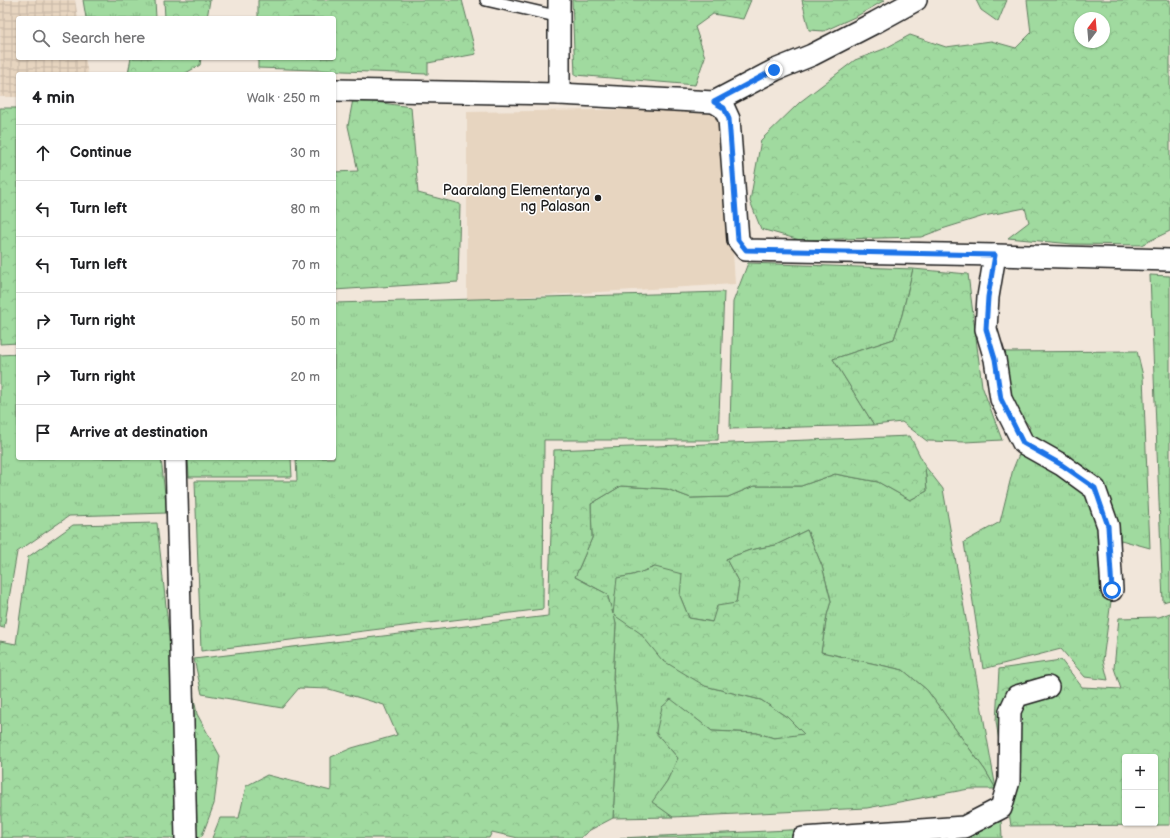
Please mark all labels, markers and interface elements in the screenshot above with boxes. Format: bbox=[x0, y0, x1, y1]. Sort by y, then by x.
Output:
north arrow bbox=[1074, 12, 1110, 48]
search box bbox=[16, 16, 336, 60]
icon: search bbox=[30, 27, 52, 49]
text: Search here bbox=[62, 29, 145, 48]
route end bbox=[765, 61, 783, 79]
text: 4 min bbox=[32, 88, 75, 108]
text: Walk · 250 m bbox=[247, 90, 320, 106]
icon: ahead bbox=[32, 142, 54, 164]
text: Continue bbox=[70, 143, 132, 162]
text: 30 m bbox=[290, 145, 320, 161]
place label: Paaralang Elementarya ng Palasan bbox=[443, 182, 590, 215]
marker: Paaralang Elementarya ng Palasan bbox=[593, 193, 603, 203]
icon: left bbox=[32, 198, 54, 220]
text: Turn left bbox=[70, 199, 127, 218]
text: 80 m bbox=[291, 201, 320, 217]
icon: left bbox=[32, 254, 54, 276]
text: Turn left bbox=[70, 255, 127, 274]
text: 70 m bbox=[292, 257, 320, 273]
icon: right bbox=[32, 310, 54, 332]
text: Turn right bbox=[70, 311, 135, 330]
text: 50 m bbox=[291, 313, 320, 329]
icon: right bbox=[32, 366, 54, 388]
text: Turn right bbox=[70, 367, 135, 386]
text: 20 m bbox=[290, 369, 320, 385]
icon: arrive bbox=[32, 422, 54, 444]
text: Arrive at destination bbox=[70, 423, 208, 442]
route start bbox=[1103, 581, 1121, 599]
map controls bbox=[1122, 754, 1158, 826]
button: + bbox=[1122, 754, 1158, 790]
button: − bbox=[1122, 790, 1158, 826]

